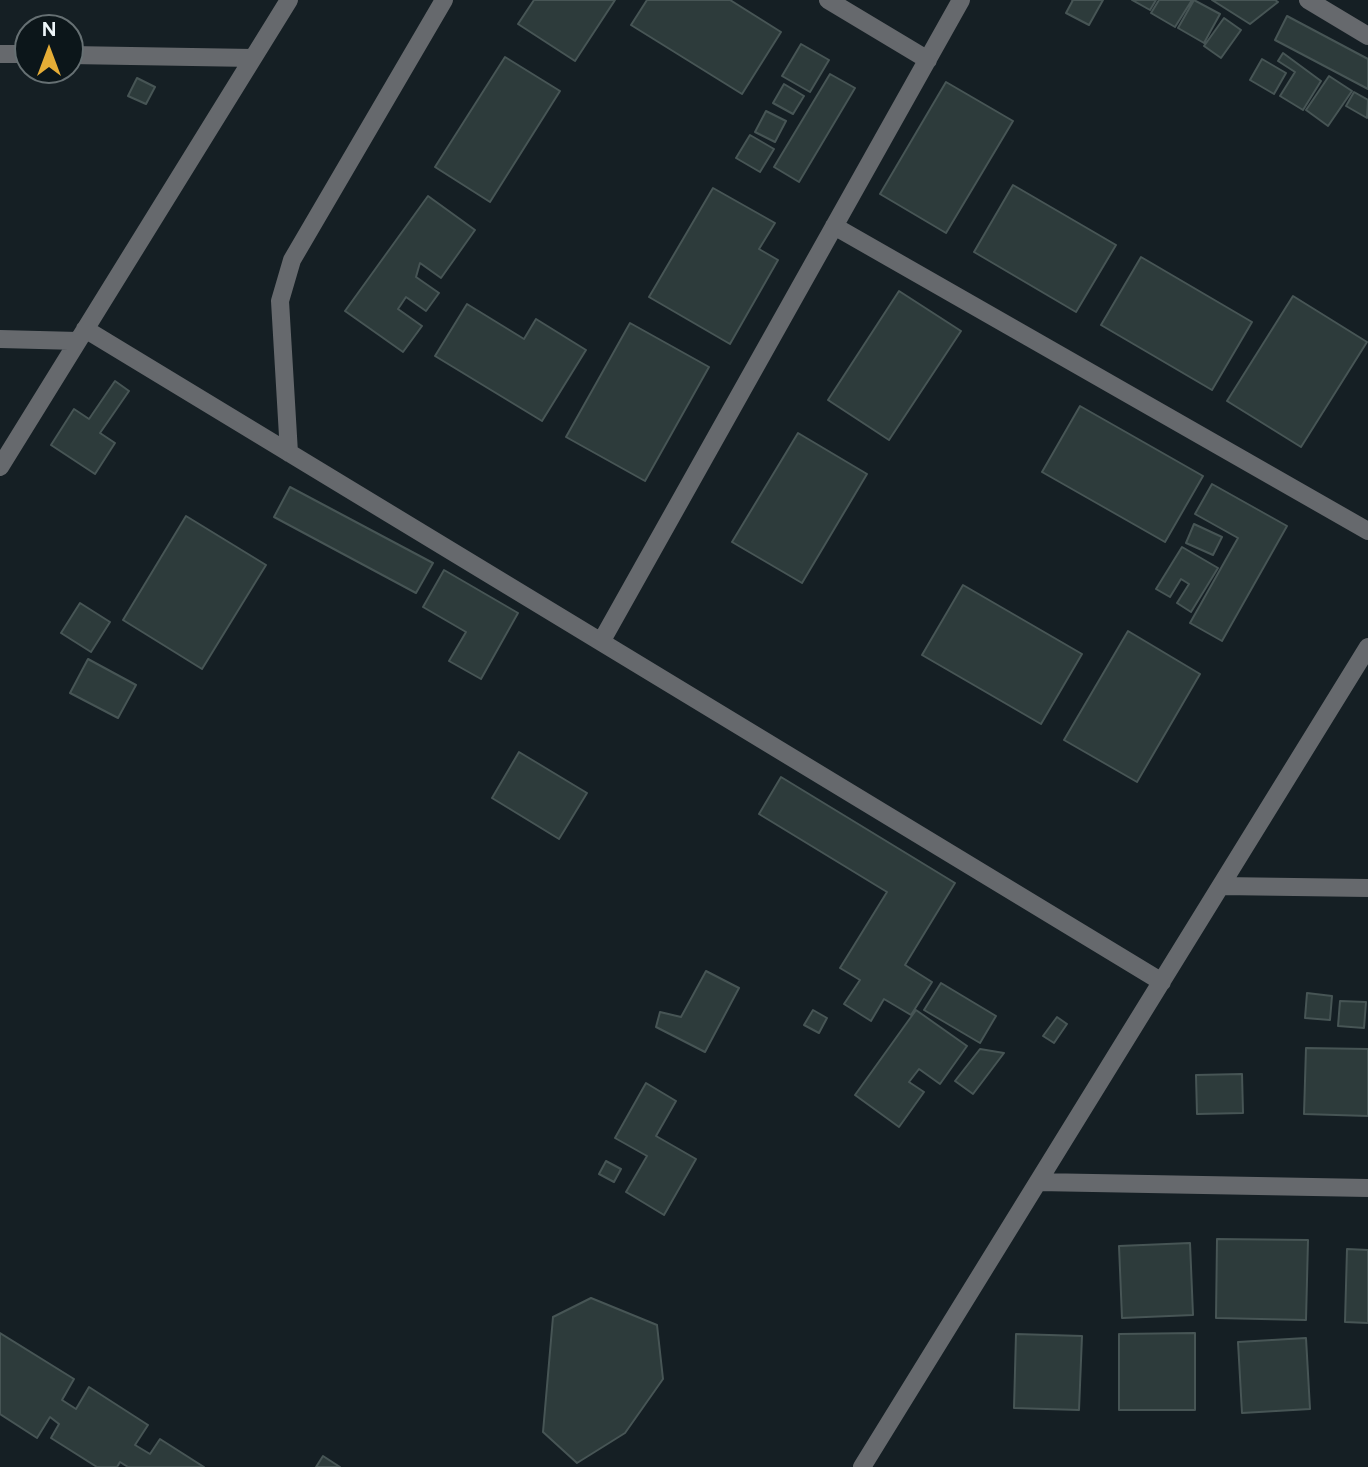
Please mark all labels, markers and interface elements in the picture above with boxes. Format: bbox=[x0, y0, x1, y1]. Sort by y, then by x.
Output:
north arrow bbox=[14, 14, 84, 84]
text: N bbox=[42, 18, 56, 41]

